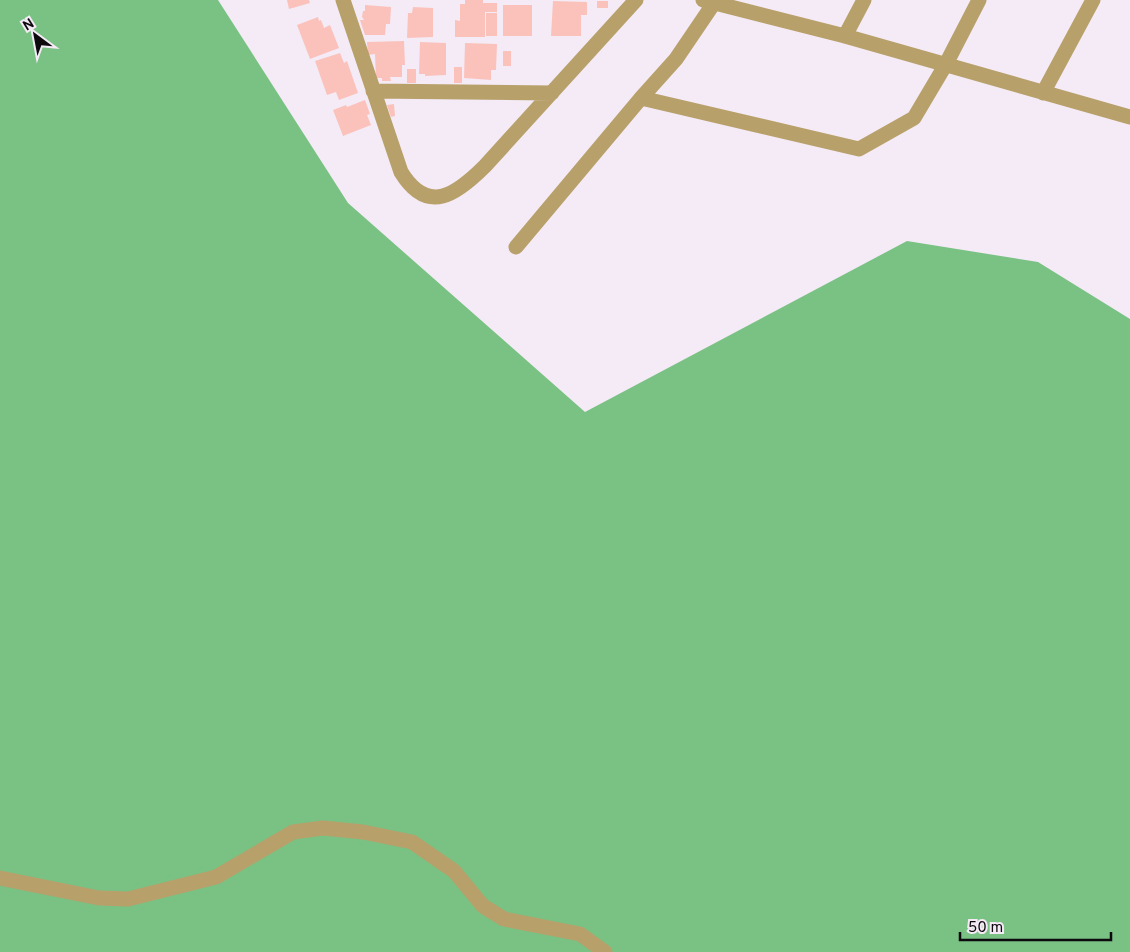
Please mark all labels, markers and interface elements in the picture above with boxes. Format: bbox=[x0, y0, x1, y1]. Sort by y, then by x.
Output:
north arrow bbox=[10, 10, 60, 60]
text: N bbox=[20, 15, 38, 35]
scale bar bbox=[960, 910, 1111, 942]
text: 50 m bbox=[968, 919, 1003, 938]

